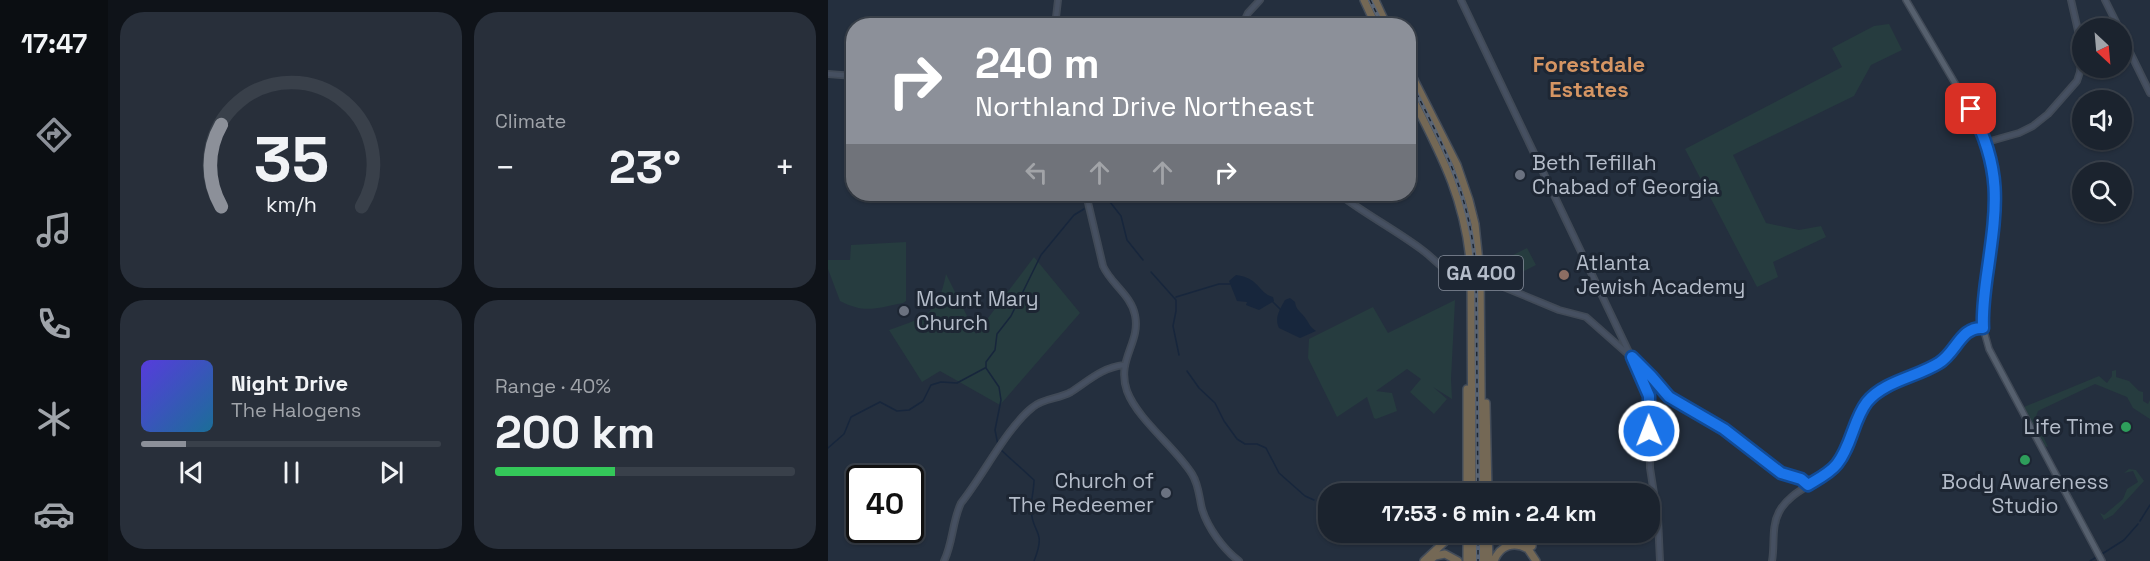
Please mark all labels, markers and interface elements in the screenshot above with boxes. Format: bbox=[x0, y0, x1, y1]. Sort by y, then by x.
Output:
north arrow bbox=[2072, 18, 2132, 78]
map controls bbox=[2072, 18, 2132, 222]
text: 17:47 bbox=[21, 26, 87, 61]
text: 240 m bbox=[975, 37, 1100, 90]
icon: right bbox=[876, 42, 954, 120]
district label: Forestdale Estates bbox=[1533, 50, 1645, 103]
pin bbox=[1945, 83, 1996, 134]
text: Northland Drive Northeast bbox=[975, 89, 1315, 124]
button: sound bbox=[2072, 90, 2132, 150]
icon: arrive bbox=[1954, 92, 1987, 125]
text: Climate bbox=[495, 108, 566, 134]
icon: directions bbox=[33, 114, 75, 156]
text: 35 bbox=[253, 120, 329, 199]
text: 23° bbox=[609, 139, 681, 196]
text: − bbox=[495, 147, 515, 189]
text: + bbox=[775, 147, 795, 189]
place label: Beth Tefillah Chabad of Georgia bbox=[1532, 149, 1719, 200]
icon: left bbox=[1020, 156, 1053, 189]
icon: ahead bbox=[1083, 156, 1116, 189]
icon: ahead bbox=[1146, 156, 1179, 189]
icon: right bbox=[1209, 156, 1242, 189]
button: search bbox=[2072, 162, 2132, 222]
marker: Beth Tefillah Chabad of Georgia bbox=[1513, 168, 1527, 182]
text: km/h bbox=[265, 191, 317, 218]
icon: music bbox=[33, 209, 75, 251]
place label: Atlanta Jewish Academy bbox=[1576, 249, 1745, 300]
road number: GA 400 bbox=[1439, 256, 1523, 290]
marker: Atlanta Jewish Academy bbox=[1557, 268, 1571, 282]
place label: Mount Mary Church bbox=[916, 285, 1039, 336]
icon: phone bbox=[33, 303, 75, 345]
marker: Mount Mary Church bbox=[897, 304, 911, 318]
text: Night Drive bbox=[231, 369, 348, 397]
text: Range · 40% bbox=[495, 373, 611, 399]
text: The Halogens bbox=[231, 397, 361, 423]
icon: climate bbox=[33, 398, 75, 440]
position arrow bbox=[1617, 399, 1681, 463]
text: 200 km bbox=[495, 404, 655, 461]
place label: Life Time bbox=[2024, 413, 2114, 440]
marker: Life Time bbox=[2119, 420, 2133, 434]
marker: Body Awareness Studio bbox=[2018, 453, 2032, 467]
icon: previous bbox=[175, 456, 208, 489]
icon: pause bbox=[275, 456, 308, 489]
icon: next bbox=[375, 456, 408, 489]
speed limit sign: 40 bbox=[846, 465, 924, 543]
place label: Church of The Redeemer bbox=[1008, 467, 1154, 518]
place label: Body Awareness Studio bbox=[1941, 468, 2109, 519]
marker: Church of The Redeemer bbox=[1159, 486, 1173, 500]
icon: car bbox=[33, 493, 75, 535]
text: 17:53 · 6 min · 2.4 km bbox=[1382, 499, 1597, 527]

